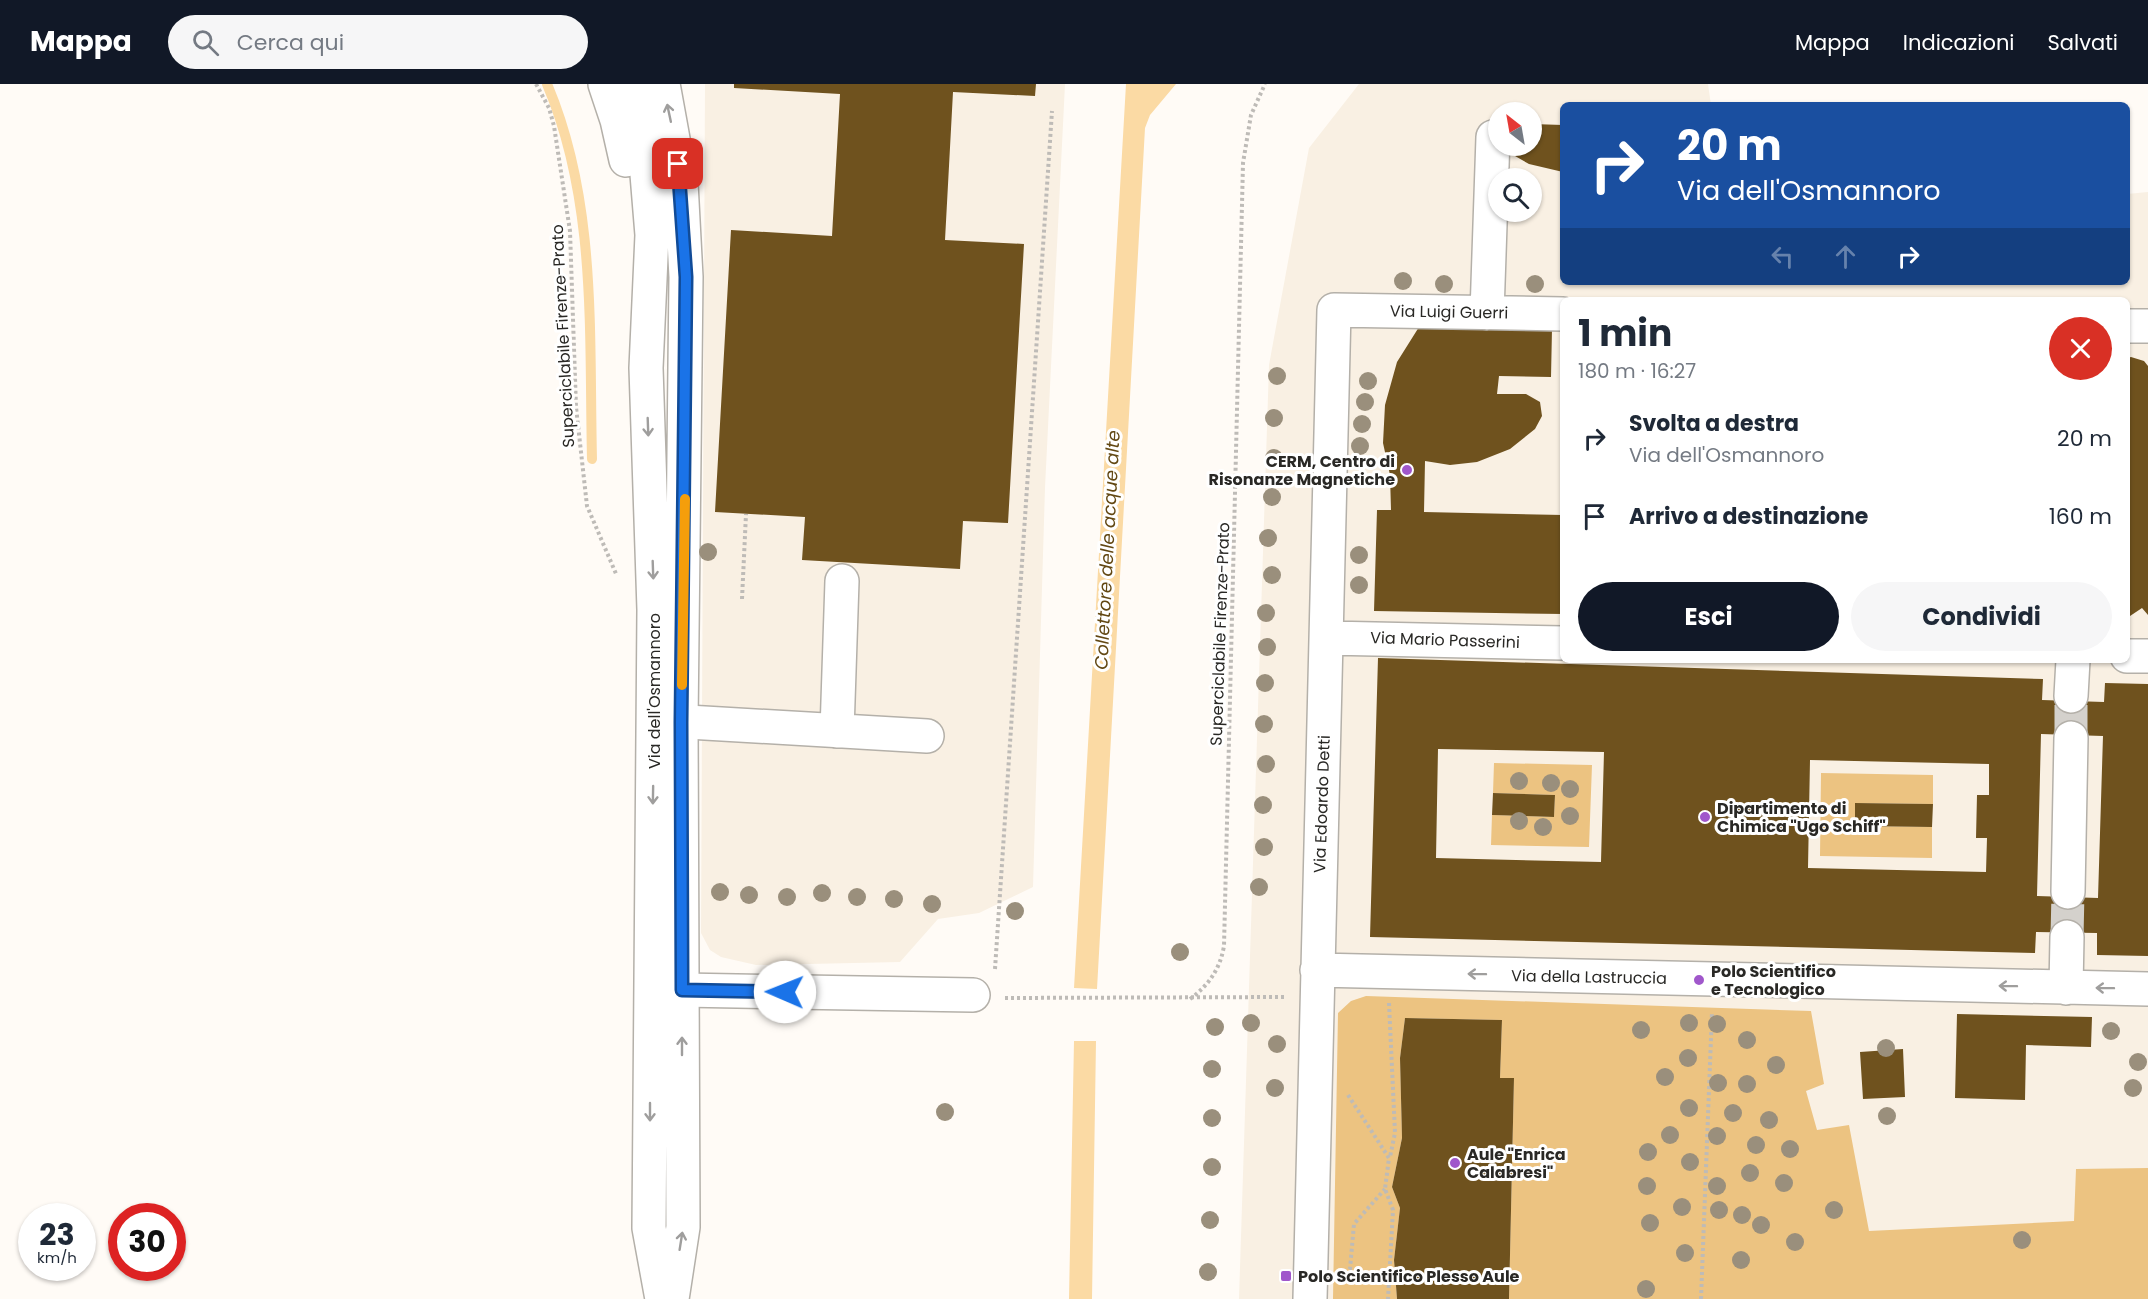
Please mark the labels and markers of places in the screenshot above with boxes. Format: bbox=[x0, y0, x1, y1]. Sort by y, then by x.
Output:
pin bbox=[652, 138, 703, 189]
place label: CERM, Centro di Risonanze Magnetiche bbox=[1209, 450, 1395, 491]
marker: CERM, Centro di Risonanze Magnetiche bbox=[1400, 463, 1414, 477]
place label: Dipartimento di Chimica "Ugo Schiff" bbox=[1717, 797, 1886, 838]
marker: Dipartimento di Chimica "Ugo Schiff" bbox=[1698, 810, 1712, 824]
place label: Polo Scientifico e Tecnologico bbox=[1711, 960, 1836, 1001]
marker: Polo Scientifico e Tecnologico bbox=[1692, 973, 1706, 987]
place label: Aule "Enrica Calabresi" bbox=[1467, 1143, 1566, 1184]
marker: Aule "Enrica Calabresi" bbox=[1448, 1156, 1462, 1170]
place label: Polo Scientifico Plesso Aule bbox=[1298, 1265, 1520, 1288]
marker: Polo Scientifico Plesso Aule bbox=[1279, 1269, 1293, 1283]

